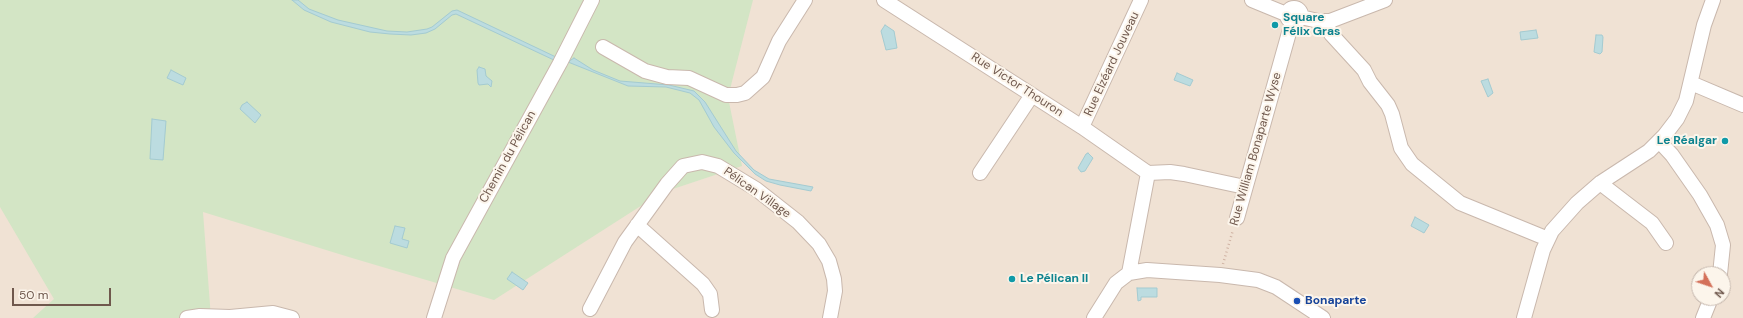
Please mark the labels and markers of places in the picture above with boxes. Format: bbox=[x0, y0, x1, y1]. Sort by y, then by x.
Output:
place label: Square Félix Gras bbox=[1283, 11, 1340, 39]
marker: Square Félix Gras bbox=[1270, 20, 1280, 30]
place label: Le Réalgar bbox=[1657, 134, 1717, 148]
marker: Le Réalgar bbox=[1720, 136, 1730, 146]
place label: Le Pélican II bbox=[1020, 272, 1088, 286]
marker: Le Pélican II bbox=[1007, 274, 1017, 284]
place label: Bonaparte bbox=[1305, 294, 1366, 308]
marker: Bonaparte bbox=[1292, 296, 1302, 306]

